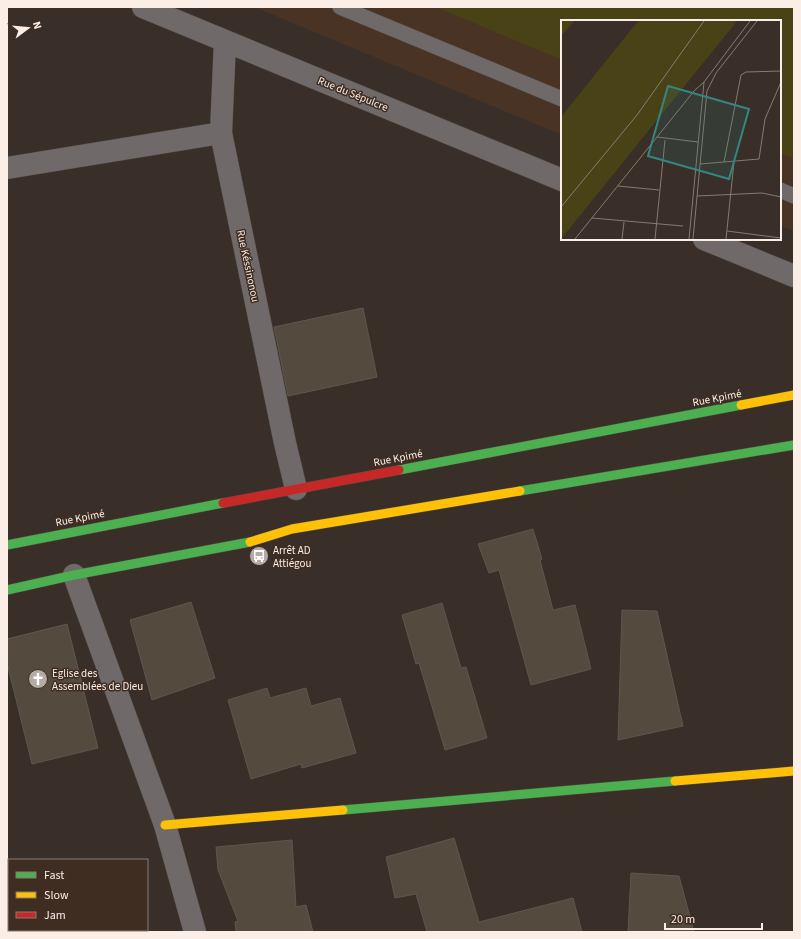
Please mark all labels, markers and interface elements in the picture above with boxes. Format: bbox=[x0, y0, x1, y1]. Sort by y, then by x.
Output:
north arrow bbox=[8, 8, 48, 48]
text: N bbox=[29, 20, 45, 31]
inset map bbox=[561, 20, 781, 240]
street label: Rue du Sépulcre bbox=[316, 73, 391, 115]
street label: Rue Késsinonou bbox=[233, 228, 263, 304]
street label: Rue Kpimé bbox=[691, 386, 743, 410]
street label: Rue Kpimé bbox=[372, 446, 424, 470]
street label: Rue Kpimé bbox=[54, 506, 106, 530]
place label: Arrêt AD Attiégou bbox=[273, 543, 311, 571]
bus stop icon: Arrêt AD Attiégou bbox=[248, 545, 270, 567]
place label: Eglise des Assemblées de Dieu bbox=[52, 666, 143, 694]
church icon: Eglise des Assemblées de Dieu bbox=[27, 668, 49, 690]
legend bbox=[8, 859, 148, 931]
text: Fast bbox=[44, 867, 64, 884]
text: Slow bbox=[44, 887, 69, 904]
scale bar bbox=[665, 905, 762, 931]
text: Jam bbox=[44, 907, 66, 924]
text: 20 m bbox=[671, 911, 695, 928]

